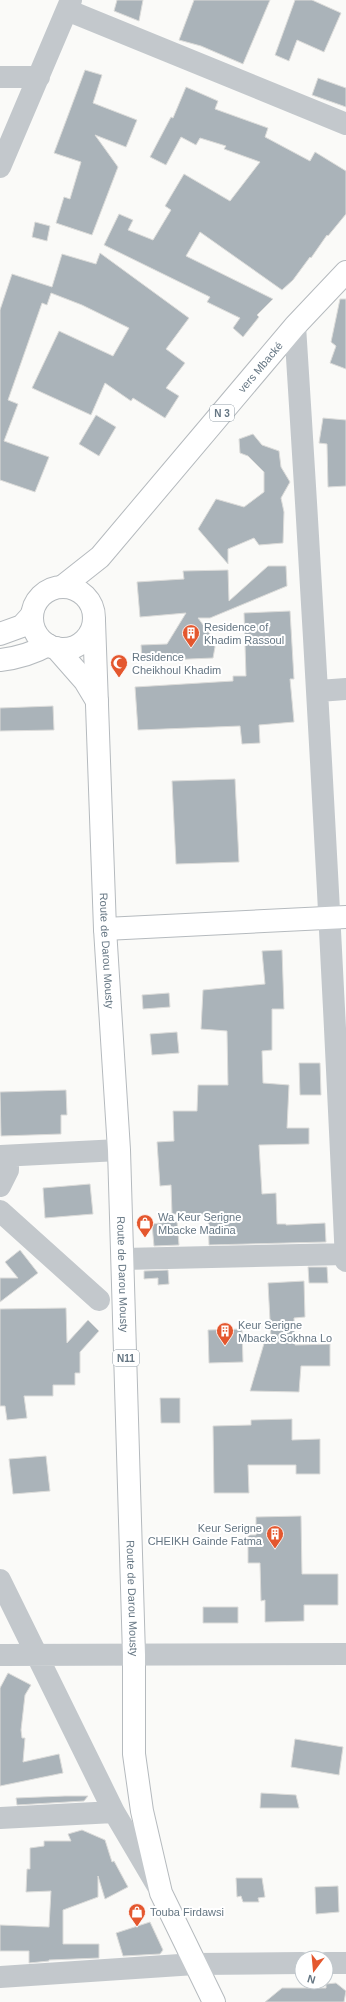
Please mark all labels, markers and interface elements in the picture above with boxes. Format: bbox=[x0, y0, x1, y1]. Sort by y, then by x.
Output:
street label: vers Mbacké bbox=[236, 339, 285, 395]
road number: N 3 bbox=[210, 405, 234, 421]
place label: Residence of Khadim Rassoul bbox=[204, 621, 284, 646]
building icon: Residence of Khadim Rassoul bbox=[181, 623, 201, 648]
place label: Residence Cheikhoul Khadim bbox=[132, 651, 221, 676]
mosque icon: Residence Cheikhoul Khadim bbox=[109, 653, 129, 678]
street label: Route de Darou Mousty bbox=[98, 892, 116, 1010]
place label: Wa Keur Serigne Mbacke Madina bbox=[158, 1211, 241, 1236]
shop icon: Wa Keur Serigne Mbacke Madina bbox=[135, 1213, 155, 1238]
street label: Route de Darou Mousty bbox=[115, 1216, 130, 1333]
place label: Keur Serigne Mbacke Sokhna Lo bbox=[238, 1319, 332, 1344]
building icon: Keur Serigne Mbacke Sokhna Lo bbox=[215, 1321, 235, 1346]
road number: N11 bbox=[113, 1350, 139, 1366]
place label: Keur Serigne CHEIKH Gainde Fatma bbox=[148, 1522, 263, 1547]
building icon: Keur Serigne CHEIKH Gainde Fatma bbox=[265, 1524, 285, 1549]
street label: Route de Darou Mousty bbox=[125, 1540, 140, 1657]
shop icon: Touba Firdawsi bbox=[127, 1902, 147, 1927]
place label: Touba Firdawsi bbox=[150, 1906, 224, 1918]
north arrow bbox=[294, 1950, 334, 1990]
text: N bbox=[306, 1973, 317, 1986]

